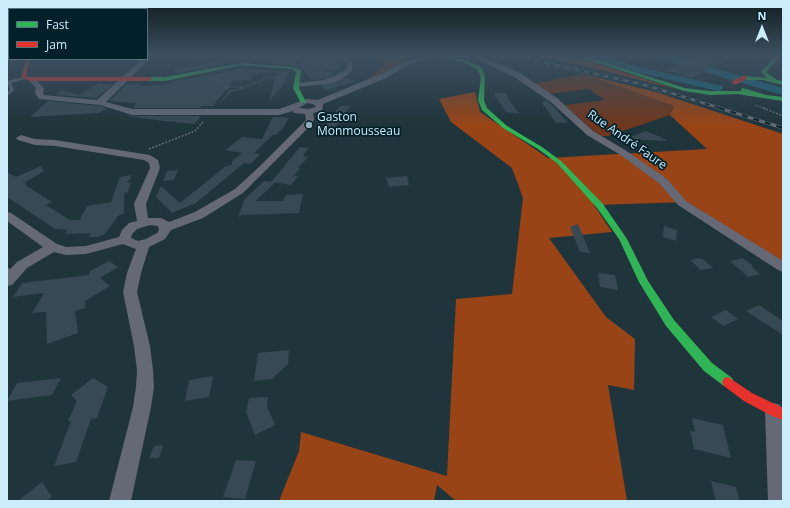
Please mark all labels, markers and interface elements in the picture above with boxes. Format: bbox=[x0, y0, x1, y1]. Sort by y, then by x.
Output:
legend bbox=[8, 8, 148, 60]
north arrow bbox=[742, 8, 782, 48]
text: N bbox=[758, 8, 766, 23]
text: Fast bbox=[46, 16, 69, 33]
text: Jam bbox=[46, 36, 67, 53]
street label: Rue André Faure bbox=[585, 107, 669, 173]
place label: Gaston Monmousseau bbox=[317, 111, 400, 139]
marker: Gaston Monmousseau bbox=[304, 120, 314, 130]

